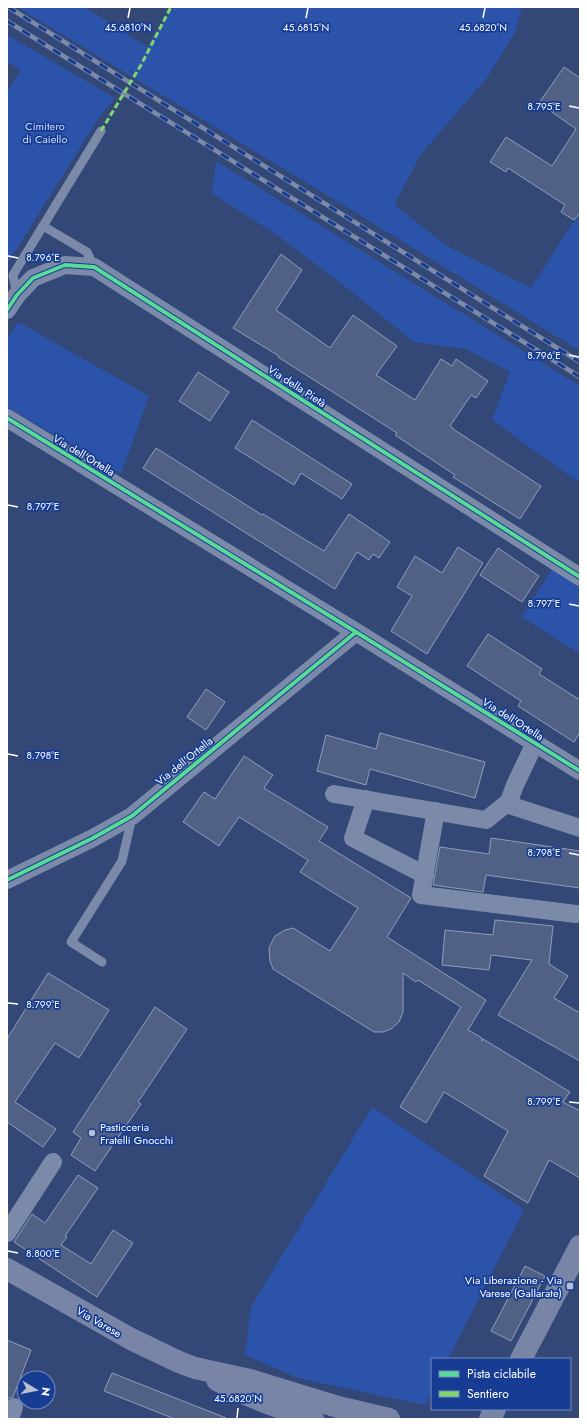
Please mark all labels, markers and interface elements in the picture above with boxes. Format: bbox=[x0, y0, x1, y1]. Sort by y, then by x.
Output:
text: 45.6810°N bbox=[105, 20, 151, 35]
text: 45.6815°N bbox=[283, 20, 329, 35]
text: 45.6820°N bbox=[459, 20, 507, 35]
text: 8.795°E bbox=[527, 99, 561, 114]
park label: Cimitero di Caiello bbox=[23, 118, 67, 147]
text: 8.796°E bbox=[26, 250, 60, 265]
text: 8.796°E bbox=[527, 348, 561, 363]
street label: Via della Pietà bbox=[265, 361, 329, 411]
street label: Via dell'Ortella bbox=[50, 430, 118, 480]
text: 8.797°E bbox=[27, 499, 59, 514]
text: 8.797°E bbox=[528, 596, 560, 611]
street label: Via dell'Ortella bbox=[479, 694, 547, 744]
street label: Via dell'Ortella bbox=[152, 733, 216, 789]
text: 8.798°E bbox=[26, 748, 60, 763]
text: 8.798°E bbox=[527, 845, 561, 860]
text: 8.799°E bbox=[26, 997, 60, 1012]
text: 8.799°E bbox=[527, 1094, 561, 1109]
place label: Pasticceria Fratelli Gnocchi bbox=[100, 1119, 173, 1148]
marker: Pasticceria Fratelli Gnocchi bbox=[87, 1128, 97, 1138]
text: 8.800°E bbox=[26, 1246, 60, 1261]
place label: Via Liberazione - Via Varese (Gallarate) bbox=[465, 1272, 562, 1301]
marker: Via Liberazione - Via Varese (Gallarate) bbox=[565, 1281, 575, 1291]
street label: Via Varese bbox=[74, 1303, 125, 1341]
legend bbox=[431, 1358, 571, 1410]
text: Pista ciclabile bbox=[467, 1365, 536, 1383]
north arrow bbox=[16, 1370, 56, 1410]
text: Sentiero bbox=[467, 1385, 509, 1403]
text: N bbox=[37, 1386, 54, 1397]
text: 45.6820°N bbox=[214, 1391, 262, 1406]

